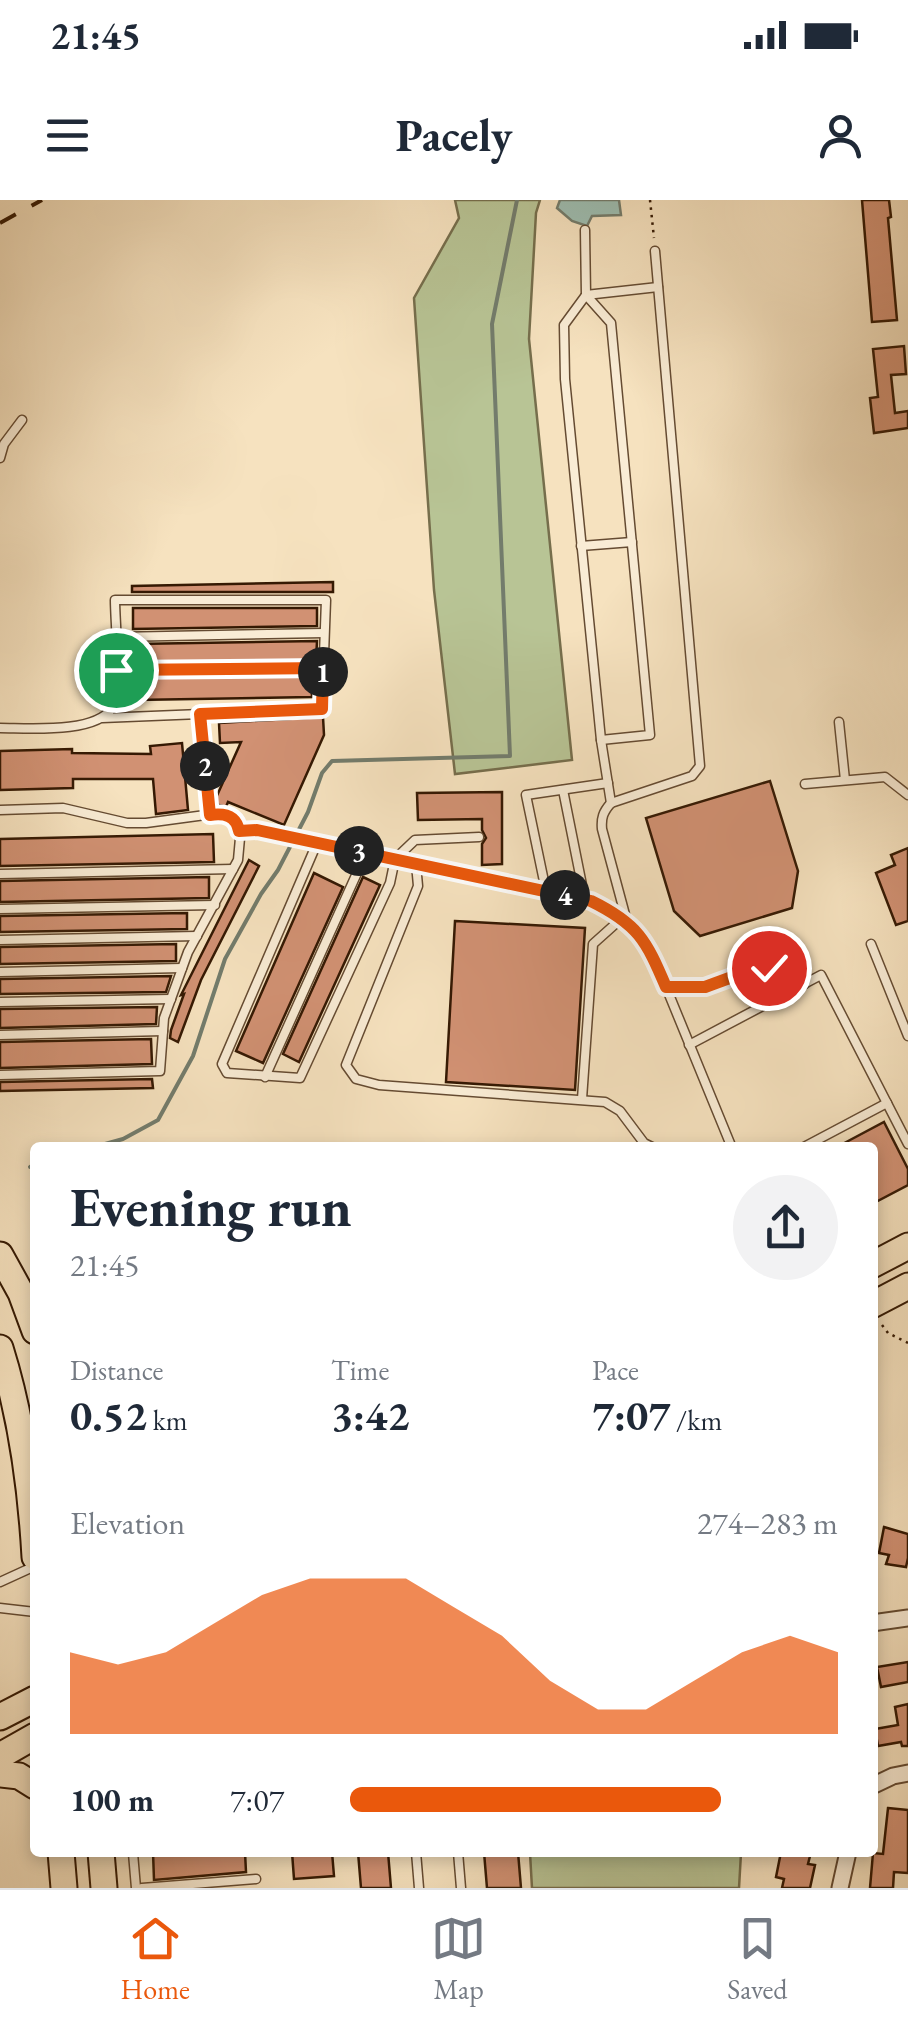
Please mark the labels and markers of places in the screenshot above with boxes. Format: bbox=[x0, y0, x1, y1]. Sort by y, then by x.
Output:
pin bbox=[74, 628, 159, 713]
pin: 1 bbox=[298, 647, 348, 697]
pin: 2 bbox=[180, 741, 230, 791]
pin: 3 bbox=[334, 826, 384, 876]
pin: 4 bbox=[540, 870, 590, 920]
pin bbox=[727, 926, 812, 1011]

